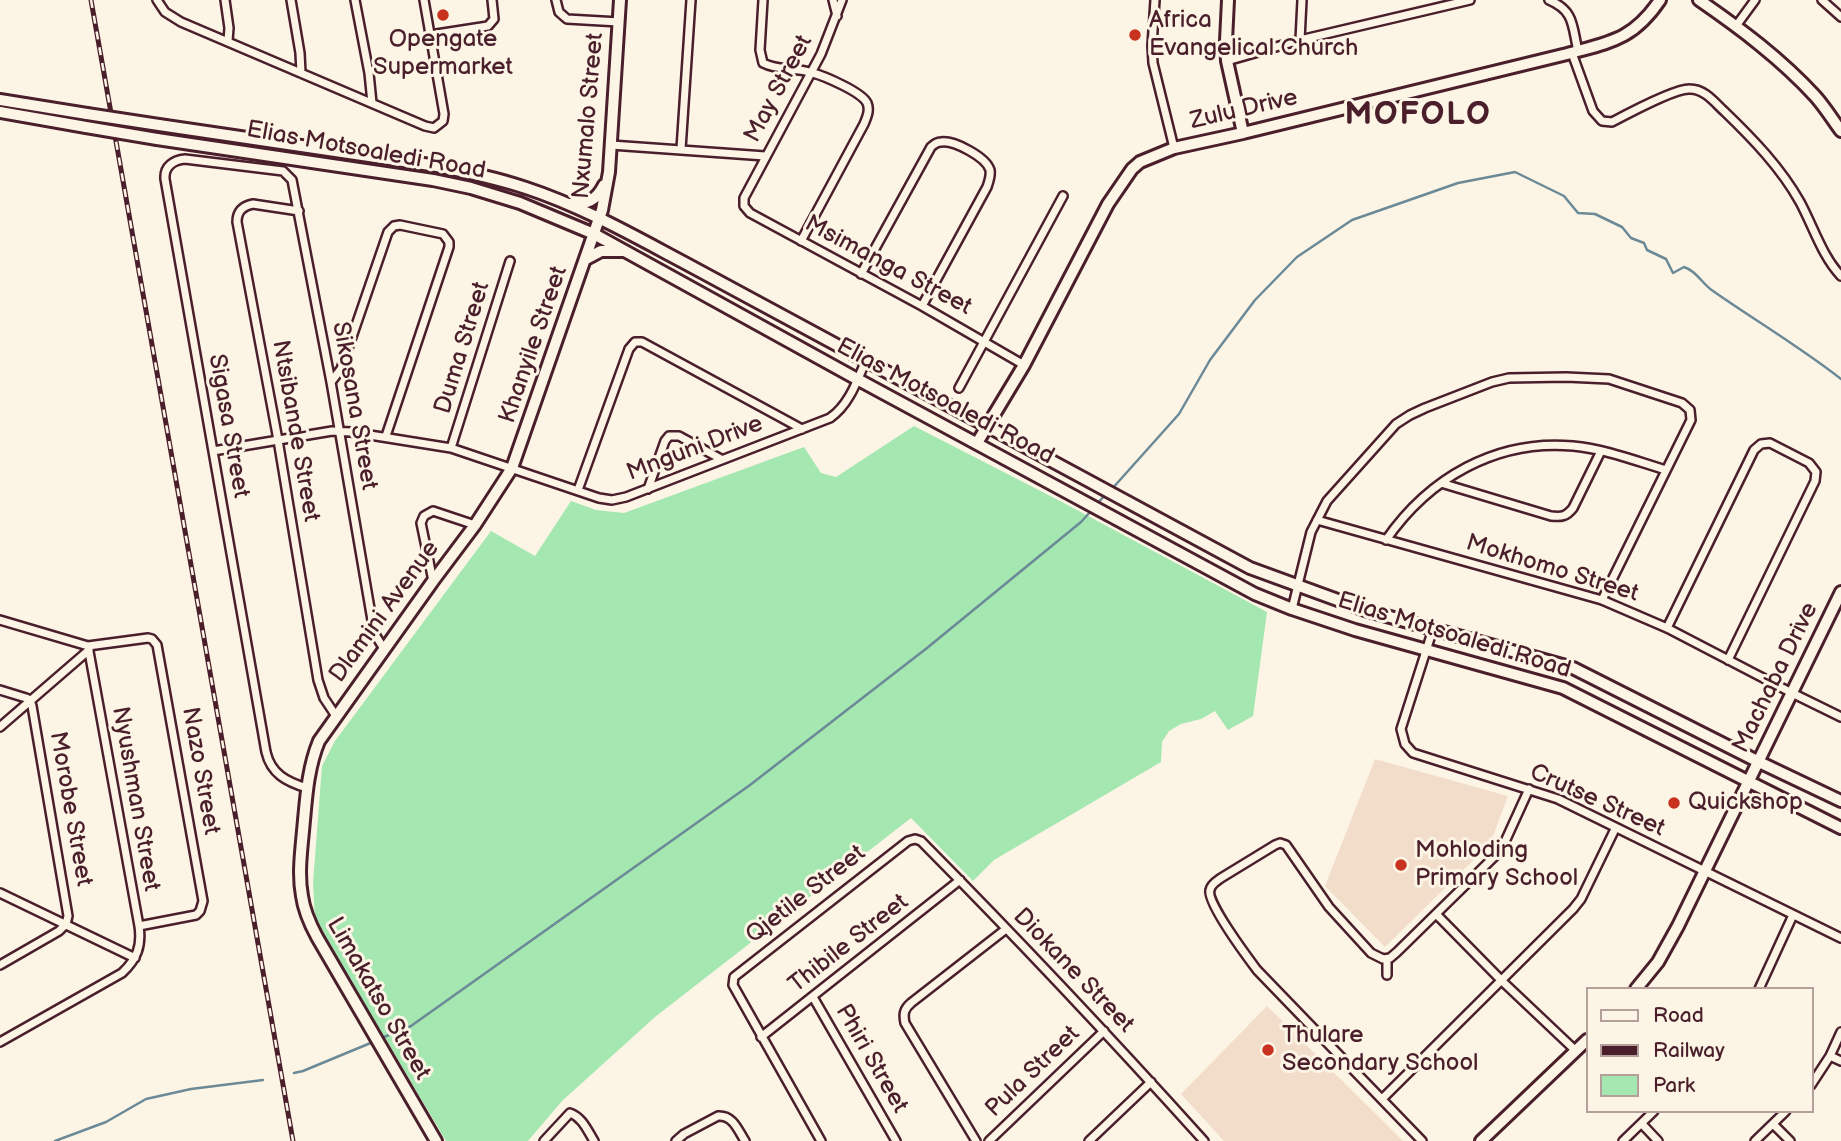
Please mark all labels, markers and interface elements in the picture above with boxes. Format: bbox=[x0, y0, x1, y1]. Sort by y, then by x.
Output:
marker: Opengate Supermarket bbox=[435, 7, 451, 23]
place label: Africa Evangelical Church bbox=[1149, 7, 1358, 63]
place label: Opengate Supermarket bbox=[373, 26, 513, 82]
marker: Africa Evangelical Church bbox=[1127, 27, 1143, 43]
street label: May Street bbox=[739, 30, 819, 148]
street label: Nxumalo Street bbox=[567, 32, 611, 200]
street label: Zulu Drive bbox=[1188, 84, 1300, 136]
district label: MOFOLO bbox=[1345, 97, 1491, 135]
street label: Elias Motsoaledi Road bbox=[244, 116, 488, 186]
street label: Msimanga Street bbox=[800, 210, 976, 322]
street label: Khanyile Street bbox=[494, 263, 574, 427]
street label: Duma Street bbox=[429, 278, 497, 418]
street label: Sikosana Street bbox=[325, 320, 383, 492]
street label: Elias Motsoaledi Road bbox=[831, 332, 1059, 472]
street label: Ntsibande Street bbox=[265, 338, 325, 524]
street label: Sigasa Street bbox=[201, 352, 255, 500]
street label: Mnguni Drive bbox=[623, 410, 767, 488]
street label: Mokhomo Street bbox=[1462, 529, 1642, 609]
street label: Dlamini Avenue bbox=[324, 536, 446, 688]
street label: Elias Motsoaledi Road bbox=[1334, 587, 1574, 685]
street label: Machaba Drive bbox=[1727, 598, 1825, 758]
street label: Nyushman Street bbox=[105, 705, 165, 893]
street label: Nazo Street bbox=[175, 705, 225, 837]
street label: Morobe Street bbox=[42, 730, 98, 888]
street label: Crutse Street bbox=[1525, 758, 1669, 844]
place label: Quickshop bbox=[1688, 789, 1803, 817]
marker: Quickshop bbox=[1666, 795, 1682, 811]
place label: Mohloding Primary School bbox=[1415, 837, 1578, 893]
street label: Qjetile Street bbox=[741, 840, 871, 950]
marker: Mohloding Primary School bbox=[1393, 857, 1409, 873]
street label: Thibile Street bbox=[784, 888, 914, 1000]
street label: Diokane Street bbox=[1006, 903, 1140, 1039]
street label: Limakatso Street bbox=[320, 913, 436, 1085]
legend bbox=[1586, 987, 1813, 1113]
street label: Phiri Street bbox=[828, 1000, 914, 1118]
text: Road bbox=[1653, 1003, 1704, 1028]
street label: Pula Street bbox=[980, 1020, 1086, 1124]
place label: Thulare Secondary School bbox=[1282, 1022, 1478, 1078]
text: Railway bbox=[1653, 1038, 1725, 1063]
marker: Thulare Secondary School bbox=[1260, 1042, 1276, 1058]
text: Park bbox=[1653, 1073, 1695, 1098]

